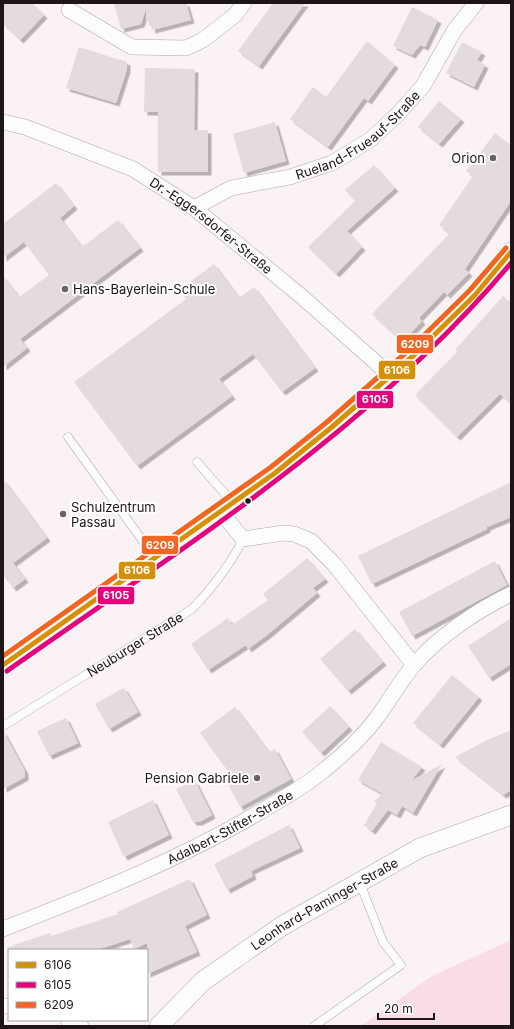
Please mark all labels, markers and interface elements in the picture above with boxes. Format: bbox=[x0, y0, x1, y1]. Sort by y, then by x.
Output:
street label: Rueland-Frueauf-Straße bbox=[293, 87, 423, 183]
place label: Orion bbox=[451, 150, 485, 166]
marker: Orion bbox=[488, 153, 498, 163]
street label: Dr.-Eggersdorfer-Straße bbox=[147, 174, 276, 277]
place label: Hans-Bayerlein-Schule bbox=[73, 281, 215, 297]
marker: Hans-Bayerlein-Schule bbox=[60, 284, 70, 294]
line badge: 6209 bbox=[396, 334, 434, 354]
text: 6209 bbox=[401, 337, 429, 351]
line badge: 6106 bbox=[378, 360, 416, 380]
text: 6106 bbox=[384, 363, 410, 377]
line badge: 6105 bbox=[356, 390, 394, 409]
text: 6105 bbox=[362, 392, 388, 406]
unlabelled marker bbox=[243, 496, 253, 506]
place label: Schulzentrum Passau bbox=[71, 499, 156, 530]
marker: Schulzentrum Passau bbox=[58, 509, 68, 519]
line badge: 6209 bbox=[141, 535, 179, 555]
text: 6209 bbox=[146, 538, 174, 552]
line badge: 6106 bbox=[118, 561, 156, 580]
text: 6106 bbox=[124, 563, 150, 577]
line badge: 6105 bbox=[97, 586, 135, 605]
text: 6105 bbox=[103, 588, 129, 602]
street label: Neuburger Straße bbox=[84, 609, 186, 680]
place label: Pension Gabriele bbox=[145, 770, 249, 786]
marker: Pension Gabriele bbox=[252, 773, 262, 783]
street label: Adalbert-Stifter-Straße bbox=[164, 786, 296, 868]
street label: Leonhard-Paminger-Straße bbox=[248, 854, 401, 953]
legend bbox=[8, 949, 148, 1021]
text: 6106 bbox=[44, 957, 71, 972]
text: 6105 bbox=[44, 977, 71, 992]
scale bar bbox=[378, 995, 434, 1021]
text: 6209 bbox=[44, 997, 74, 1012]
text: 20 m bbox=[384, 1001, 413, 1016]

